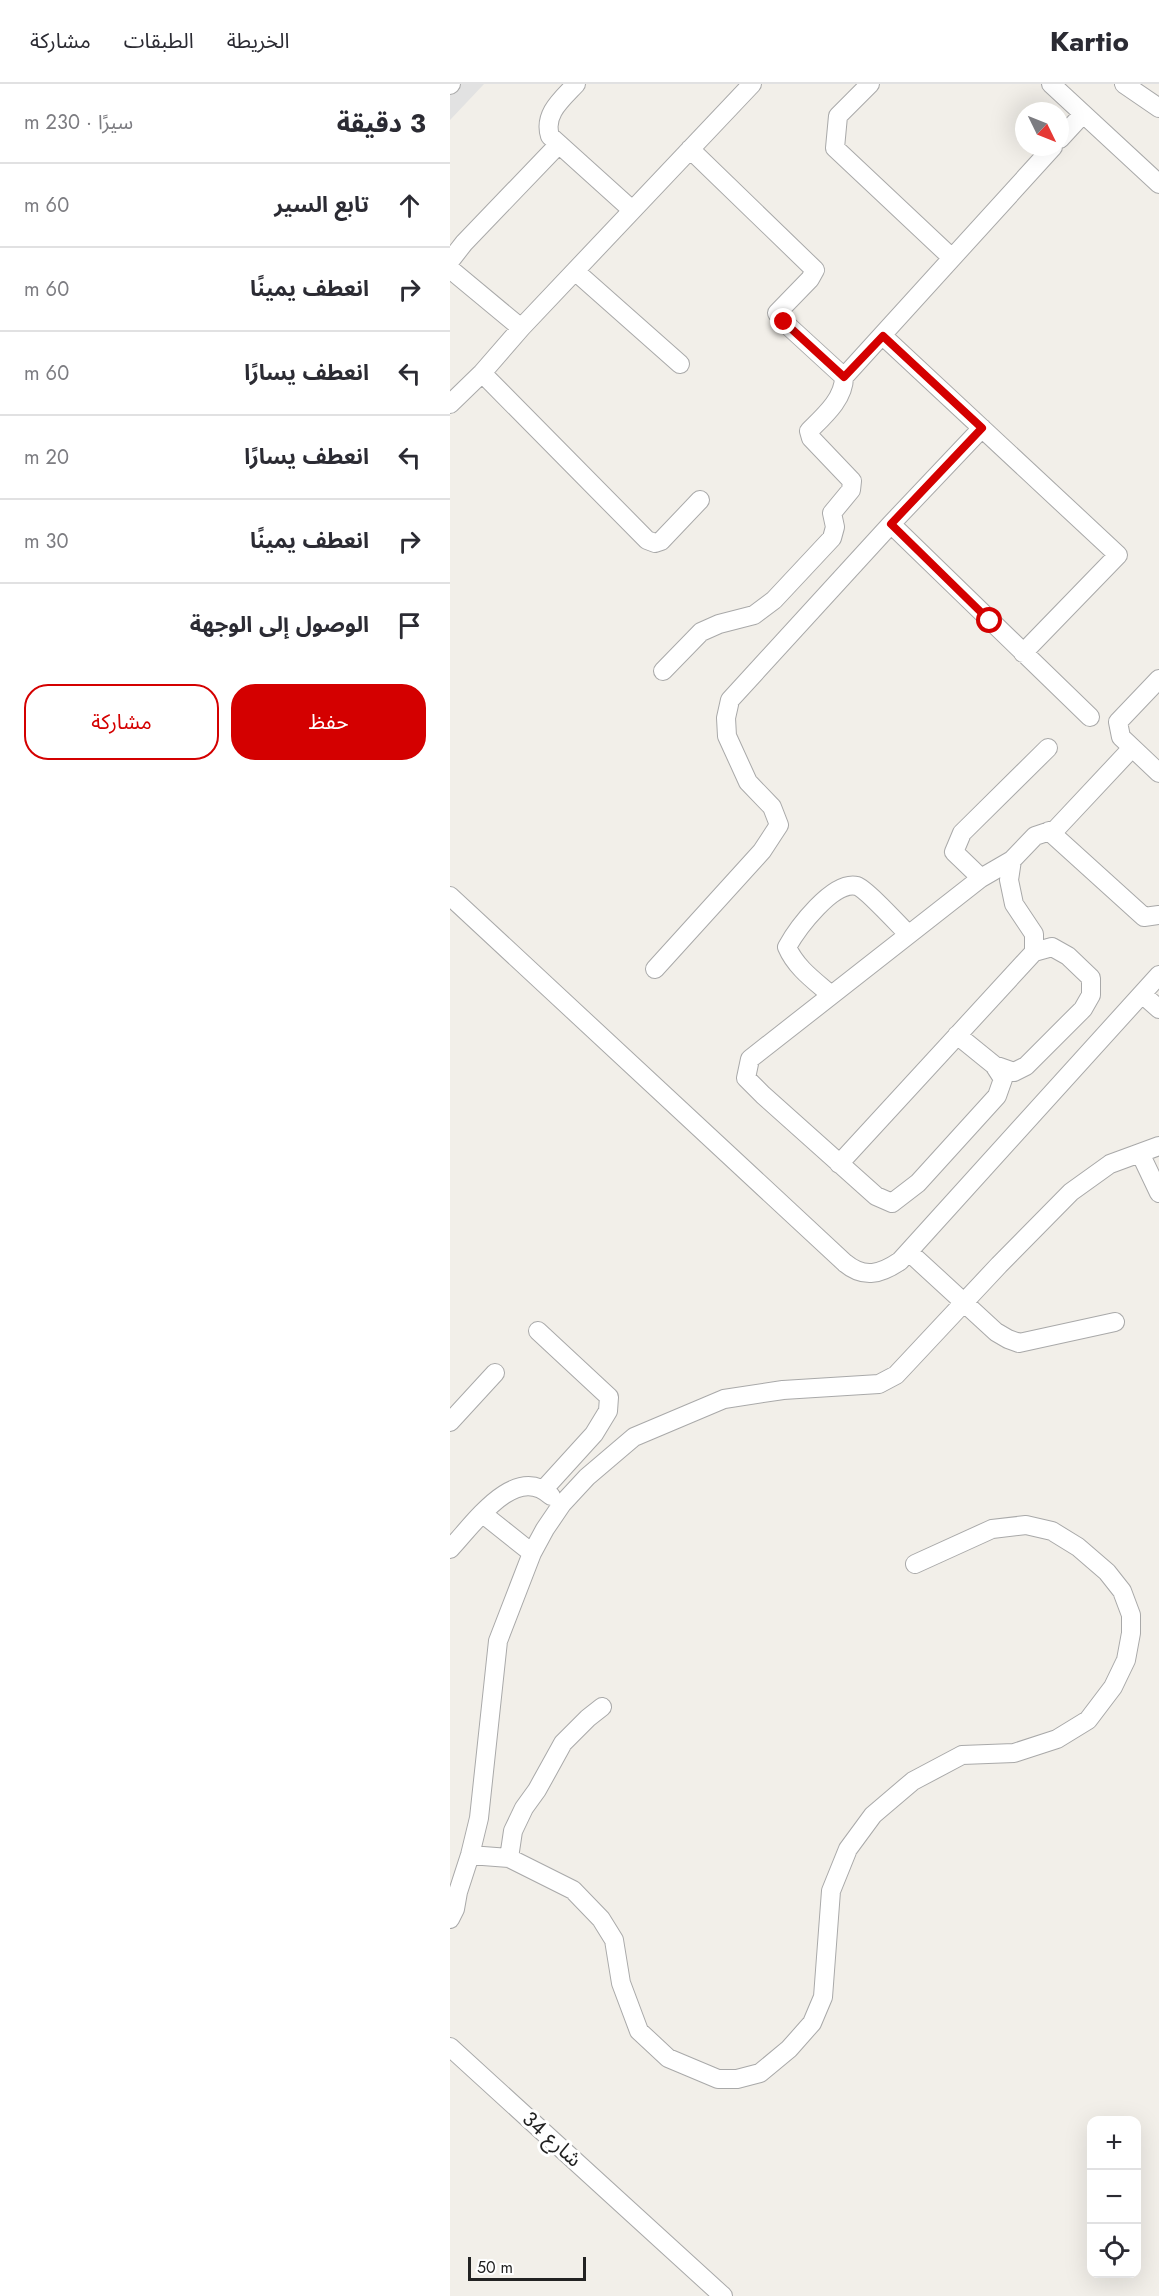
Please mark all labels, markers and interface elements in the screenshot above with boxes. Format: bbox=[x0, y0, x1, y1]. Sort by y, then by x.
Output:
text: Kartio bbox=[1050, 21, 1129, 62]
text: مشاركة bbox=[30, 26, 91, 56]
text: الطبقات bbox=[124, 26, 194, 56]
text: الخريطة bbox=[227, 26, 290, 56]
north arrow bbox=[1015, 102, 1069, 156]
text: 3 دقيقة bbox=[337, 104, 426, 142]
text: سيرًا · 230 m bbox=[24, 108, 133, 137]
text: تابع السير bbox=[274, 188, 369, 220]
icon: ahead bbox=[393, 189, 426, 222]
text: 60 m bbox=[24, 191, 69, 220]
text: انعطف يمينًا bbox=[250, 272, 369, 304]
icon: right bbox=[393, 273, 426, 306]
text: 60 m bbox=[24, 275, 69, 304]
route end bbox=[770, 308, 796, 334]
text: انعطف يسارًا bbox=[244, 356, 369, 388]
icon: left bbox=[393, 357, 426, 390]
text: 60 m bbox=[24, 359, 69, 388]
text: انعطف يسارًا bbox=[244, 440, 369, 472]
icon: left bbox=[393, 441, 426, 474]
text: 20 m bbox=[24, 443, 69, 472]
text: انعطف يمينًا bbox=[250, 524, 369, 556]
icon: right bbox=[393, 525, 426, 558]
text: 30 m bbox=[24, 527, 69, 556]
route start bbox=[976, 607, 1002, 633]
text: الوصول إلى الوجهة bbox=[190, 608, 369, 640]
icon: arrive bbox=[393, 609, 426, 642]
button: مشاركة bbox=[24, 684, 219, 760]
button: حفظ bbox=[231, 684, 426, 760]
street label: شارع 34 bbox=[516, 2104, 588, 2174]
map controls bbox=[1087, 2116, 1141, 2278]
button: + bbox=[1087, 2116, 1141, 2170]
button: − bbox=[1087, 2170, 1141, 2224]
button: locate bbox=[1087, 2224, 1141, 2278]
scale bar bbox=[468, 2254, 586, 2282]
text: 50 m bbox=[477, 2256, 513, 2279]

